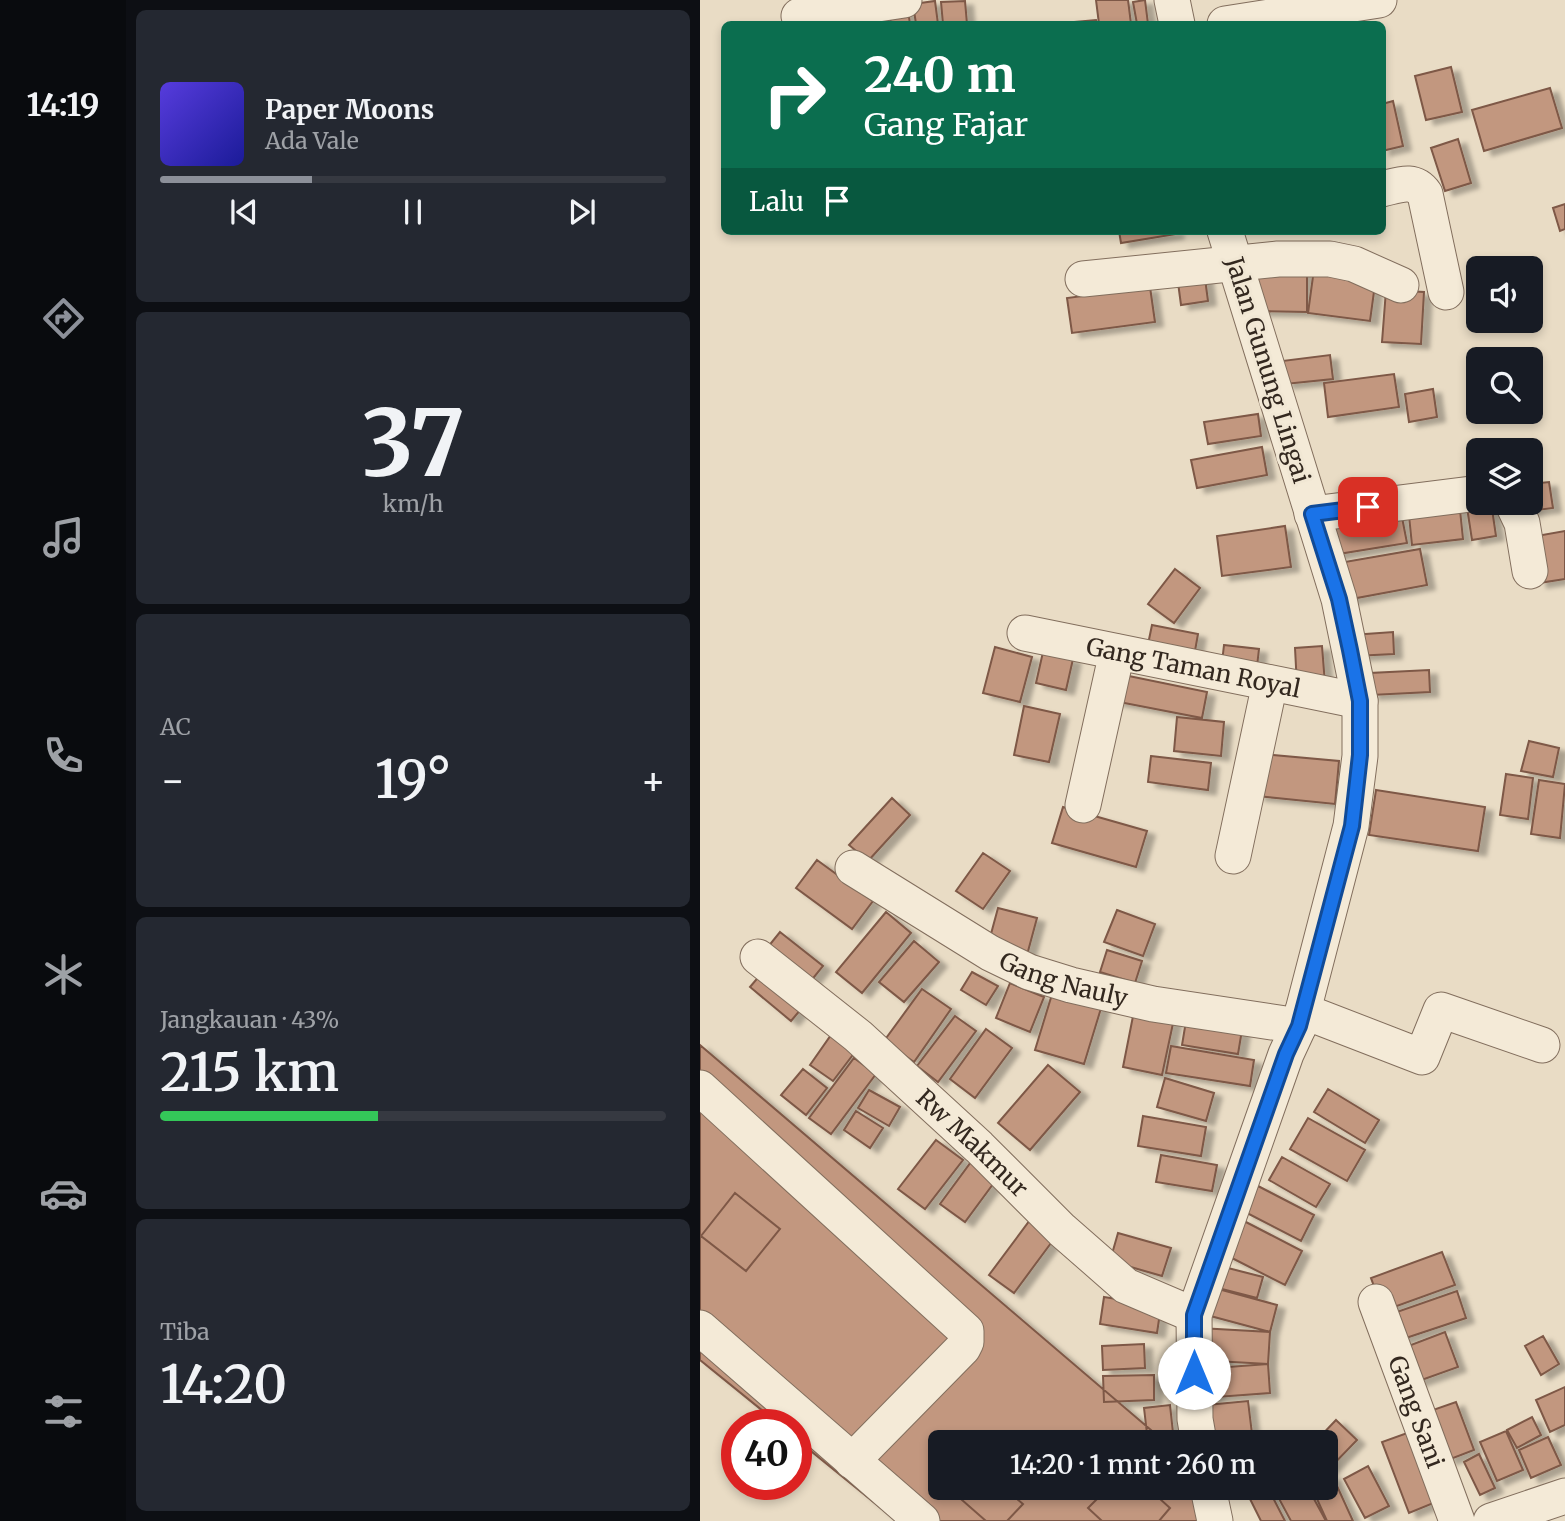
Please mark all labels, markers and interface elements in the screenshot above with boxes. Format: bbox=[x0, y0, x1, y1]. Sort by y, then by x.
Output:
text: 240 m bbox=[864, 44, 1016, 105]
icon: right bbox=[749, 49, 840, 140]
text: 14:19 bbox=[27, 85, 99, 125]
text: Paper Moons bbox=[265, 93, 434, 126]
text: Gang Fajar bbox=[864, 105, 1028, 145]
text: Ada Vale bbox=[265, 126, 359, 155]
icon: arrive bbox=[818, 182, 856, 220]
text: Lalu bbox=[749, 185, 804, 218]
icon: previous bbox=[225, 193, 263, 231]
icon: pause bbox=[394, 193, 432, 231]
icon: next bbox=[563, 193, 601, 231]
street label: Jalan Gunung Lingai bbox=[1219, 252, 1317, 487]
map controls bbox=[1466, 256, 1543, 515]
button: sound bbox=[1466, 256, 1543, 333]
icon: directions bbox=[39, 294, 88, 343]
button: search bbox=[1466, 347, 1543, 424]
text: 37 bbox=[361, 386, 465, 501]
button: layers bbox=[1466, 438, 1543, 515]
pin bbox=[1338, 477, 1398, 537]
icon: arrive bbox=[1349, 488, 1387, 526]
text: km/h bbox=[383, 489, 443, 518]
icon: music bbox=[39, 513, 88, 562]
street label: Gang Taman Royal bbox=[1084, 630, 1304, 704]
text: AC bbox=[160, 712, 191, 741]
icon: phone bbox=[39, 731, 88, 780]
text: 19° bbox=[375, 747, 451, 812]
text: − bbox=[160, 757, 185, 804]
text: + bbox=[641, 757, 666, 804]
street label: Gang Nauly bbox=[994, 944, 1131, 1013]
icon: climate bbox=[39, 950, 88, 999]
text: Jangkauan · 43% bbox=[160, 1005, 339, 1034]
text: 215 km bbox=[160, 1040, 339, 1105]
street label: Rw Makmur bbox=[910, 1082, 1035, 1203]
icon: car bbox=[39, 1169, 88, 1218]
text: Tiba bbox=[160, 1317, 210, 1346]
position arrow bbox=[1157, 1336, 1231, 1410]
street label: Gang Sani bbox=[1382, 1351, 1452, 1472]
text: 14:20 bbox=[160, 1352, 287, 1417]
icon: filters bbox=[39, 1387, 88, 1436]
speed limit sign: 40 bbox=[721, 1409, 812, 1500]
text: 14:20 · 1 mnt · 260 m bbox=[1010, 1448, 1256, 1481]

